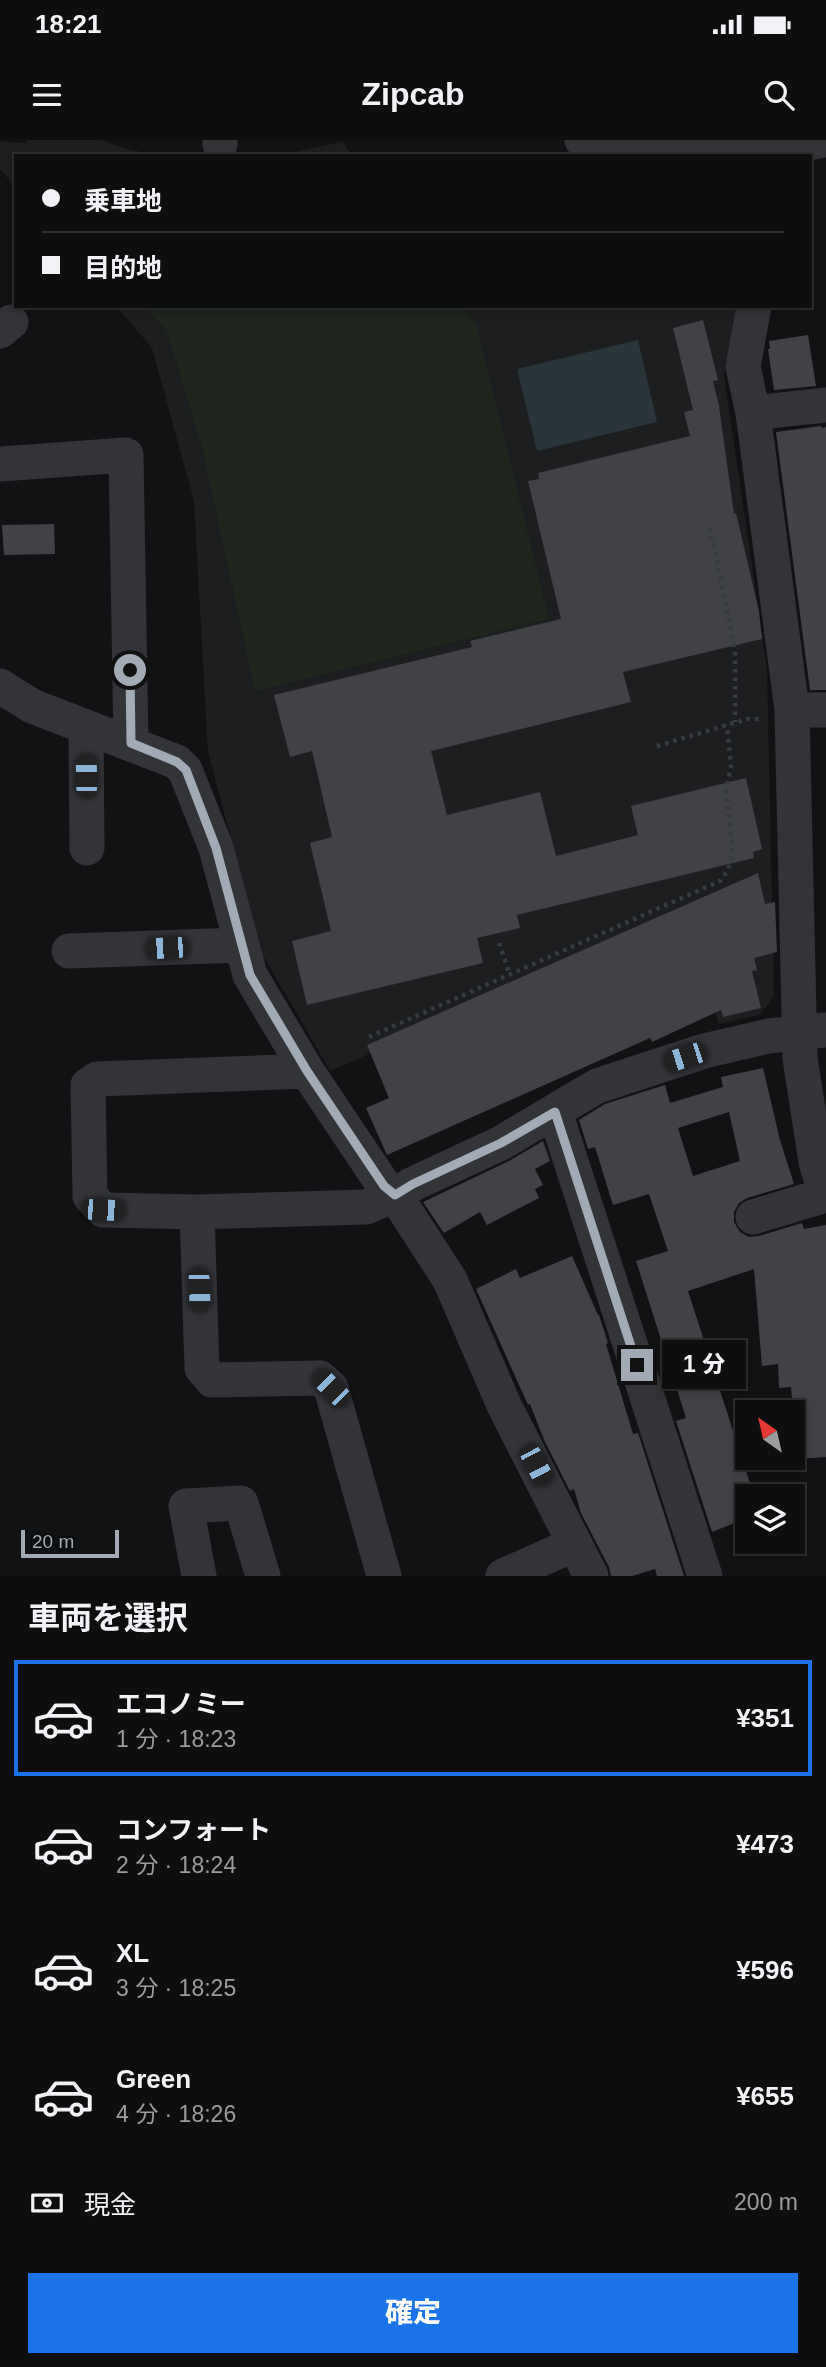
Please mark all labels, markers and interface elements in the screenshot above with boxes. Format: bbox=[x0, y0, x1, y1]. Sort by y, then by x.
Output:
text: 18:21 bbox=[35, 9, 102, 39]
icon: menu bbox=[28, 76, 66, 114]
text: Zipcab bbox=[361, 76, 465, 112]
icon: search bbox=[760, 76, 798, 114]
text: 乗車地 bbox=[84, 186, 162, 216]
text: 目的地 bbox=[84, 253, 162, 283]
route start bbox=[114, 654, 146, 686]
car bbox=[76, 755, 97, 797]
car bbox=[146, 937, 189, 959]
car bbox=[662, 1041, 709, 1073]
car bbox=[82, 1199, 125, 1221]
car bbox=[188, 1269, 211, 1311]
callout: 1 分 bbox=[662, 1340, 746, 1390]
route end bbox=[621, 1349, 653, 1381]
text: 1 分 bbox=[683, 1351, 725, 1377]
car bbox=[309, 1366, 354, 1410]
north arrow bbox=[735, 1400, 805, 1470]
map controls bbox=[735, 1400, 805, 1554]
car bbox=[517, 1442, 556, 1488]
button: layers bbox=[735, 1484, 805, 1554]
scale bar bbox=[21, 1527, 119, 1559]
text: 20 m bbox=[32, 1531, 74, 1552]
text: 車両を選択 bbox=[28, 1600, 188, 1636]
icon: car bbox=[32, 1687, 95, 1750]
text: エコノミー bbox=[116, 1689, 246, 1719]
text: ¥351 bbox=[736, 1703, 794, 1733]
text: 1 分 · 18:23 bbox=[116, 1726, 236, 1752]
icon: car bbox=[32, 1813, 95, 1876]
text: コンフォート bbox=[116, 1815, 271, 1845]
text: ¥473 bbox=[736, 1829, 794, 1859]
text: 2 分 · 18:24 bbox=[116, 1852, 236, 1878]
text: XL bbox=[116, 1938, 149, 1968]
icon: car bbox=[32, 1939, 95, 2002]
text: ¥596 bbox=[736, 1955, 794, 1985]
text: 3 分 · 18:25 bbox=[116, 1975, 236, 2001]
text: Green bbox=[116, 2064, 191, 2094]
icon: car bbox=[32, 2065, 95, 2128]
text: ¥655 bbox=[736, 2081, 794, 2111]
text: 4 分 · 18:26 bbox=[116, 2101, 236, 2127]
icon: cash bbox=[28, 2184, 66, 2222]
text: 200 m bbox=[734, 2189, 798, 2215]
text: 現金 bbox=[84, 2190, 136, 2220]
button: 確定 bbox=[28, 2273, 798, 2353]

